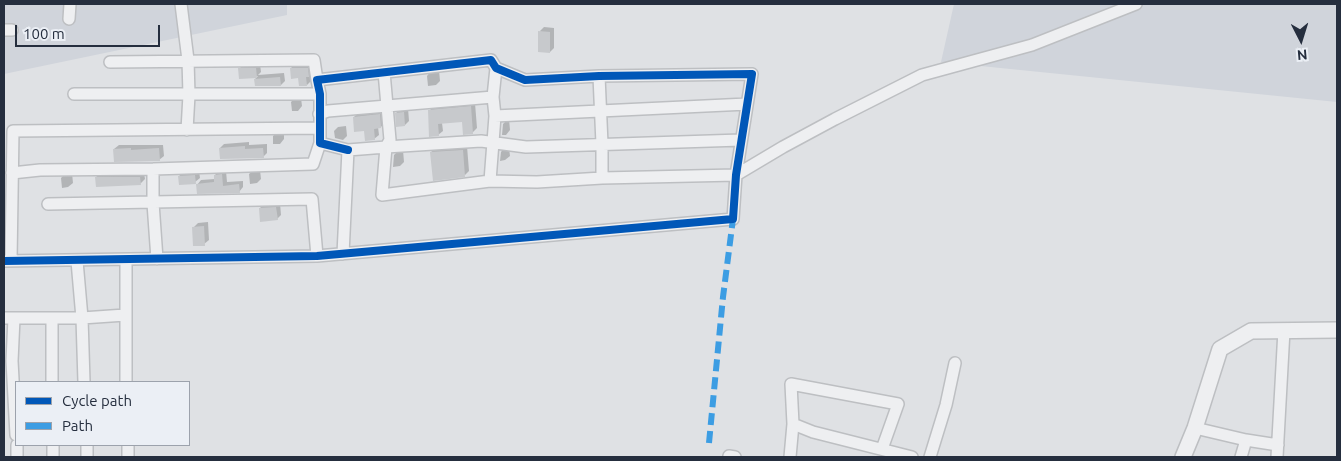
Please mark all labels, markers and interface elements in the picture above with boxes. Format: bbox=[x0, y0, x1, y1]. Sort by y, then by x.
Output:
scale bar bbox=[18, 15, 162, 47]
north arrow bbox=[1276, 15, 1326, 65]
text: 100 m bbox=[23, 25, 65, 42]
text: N bbox=[1296, 47, 1308, 63]
legend bbox=[15, 381, 190, 446]
text: Cycle path bbox=[62, 392, 132, 409]
text: Path bbox=[62, 417, 93, 434]

